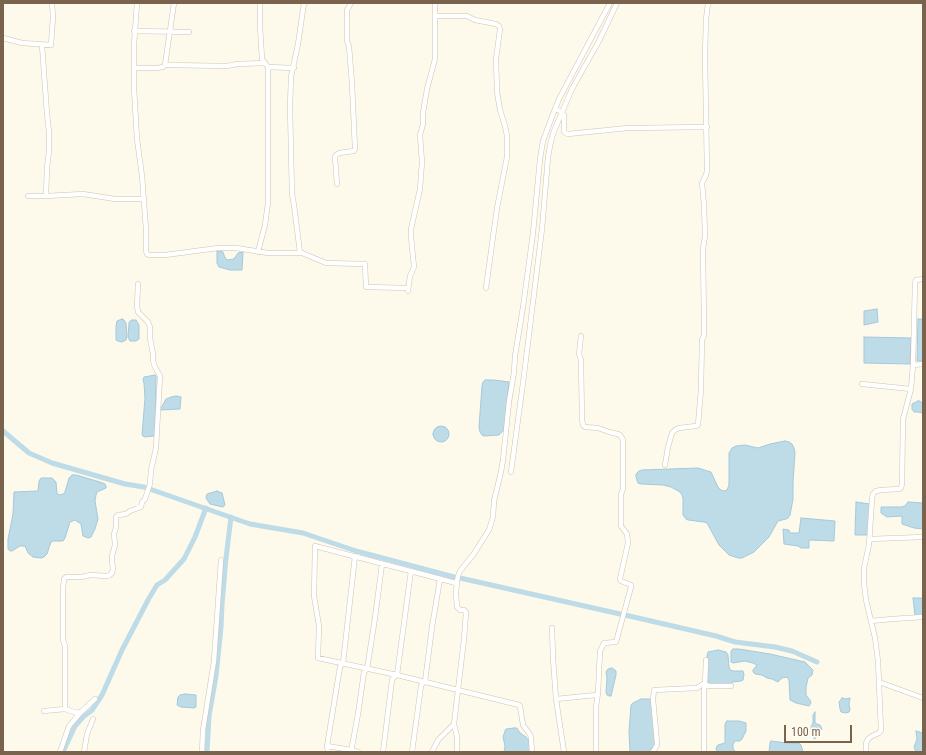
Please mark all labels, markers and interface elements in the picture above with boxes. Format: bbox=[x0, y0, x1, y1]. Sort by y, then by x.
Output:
scale bar bbox=[786, 717, 854, 743]
text: 100 m bbox=[791, 725, 821, 739]

